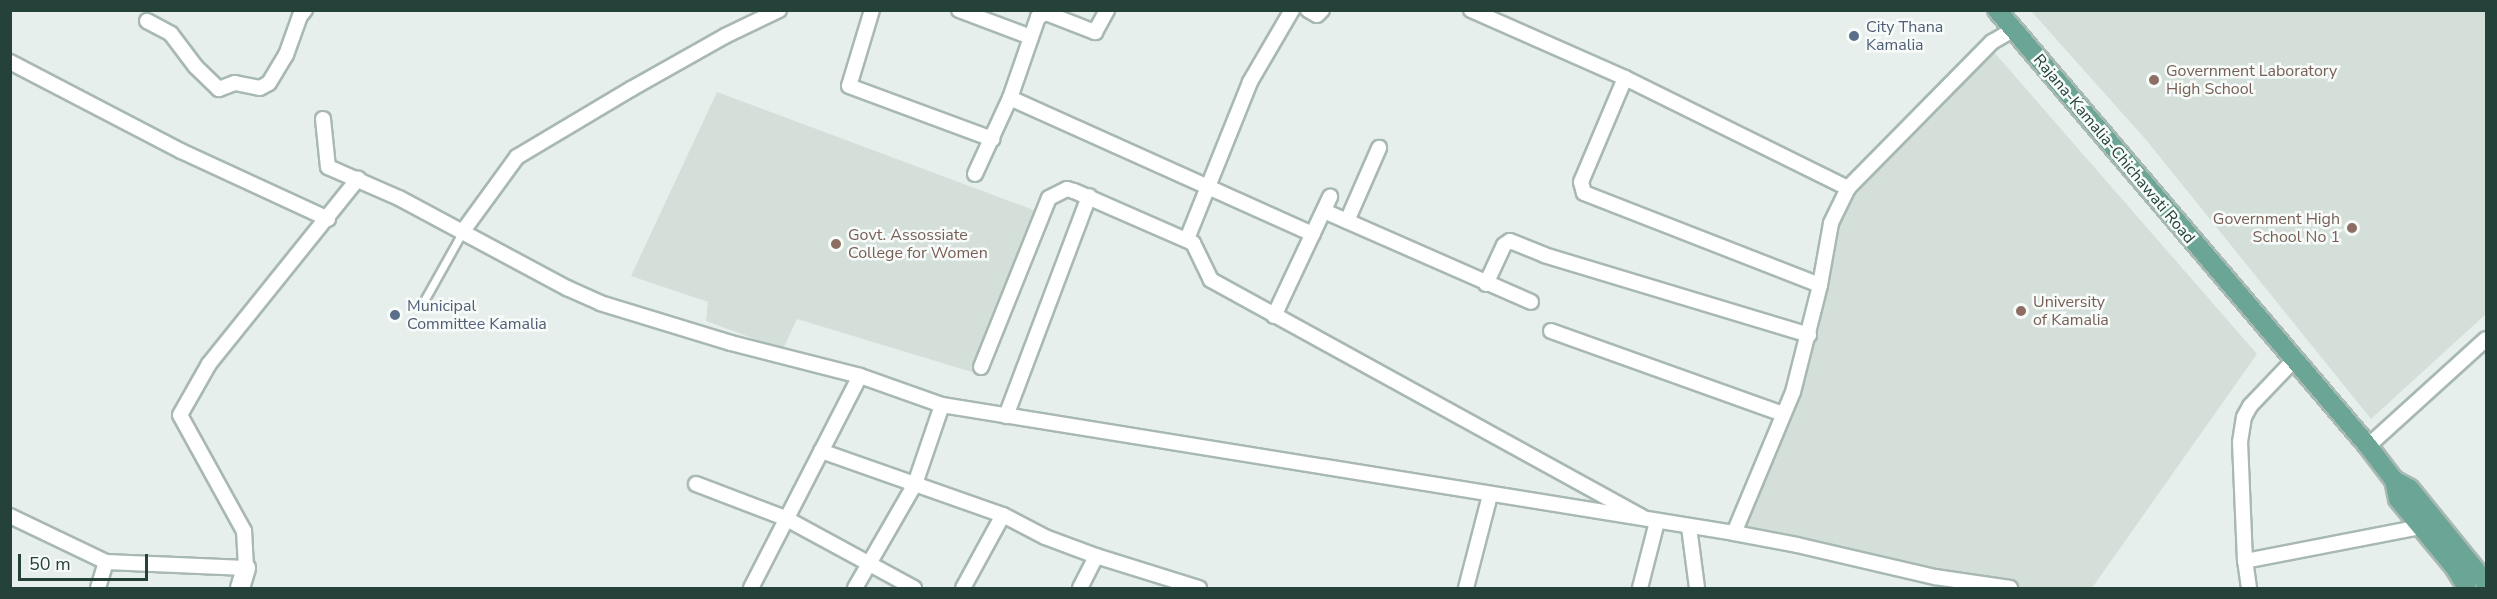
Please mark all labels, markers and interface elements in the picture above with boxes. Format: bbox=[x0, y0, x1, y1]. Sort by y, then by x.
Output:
place label: City Thana Kamalia bbox=[1866, 17, 1943, 55]
marker: City Thana Kamalia bbox=[1847, 29, 1861, 43]
street label: Rajana-Kamalia-Chichawati Road bbox=[2029, 51, 2199, 247]
place label: Government Laboratory High School bbox=[2166, 61, 2337, 99]
marker: Government Laboratory High School bbox=[2147, 73, 2161, 87]
place label: Government High School No 1 bbox=[2213, 209, 2340, 247]
marker: Government High School No 1 bbox=[2345, 221, 2359, 235]
place label: Govt. Assossiate College for Women bbox=[848, 225, 988, 263]
marker: Govt. Assossiate College for Women bbox=[829, 237, 843, 251]
place label: University of Kamalia bbox=[2033, 292, 2109, 330]
place label: Municipal Committee Kamalia bbox=[407, 296, 547, 334]
marker: University of Kamalia bbox=[2014, 304, 2028, 318]
marker: Municipal Committee Kamalia bbox=[388, 308, 402, 322]
scale bar bbox=[21, 542, 152, 580]
text: 50 m bbox=[29, 552, 71, 576]

